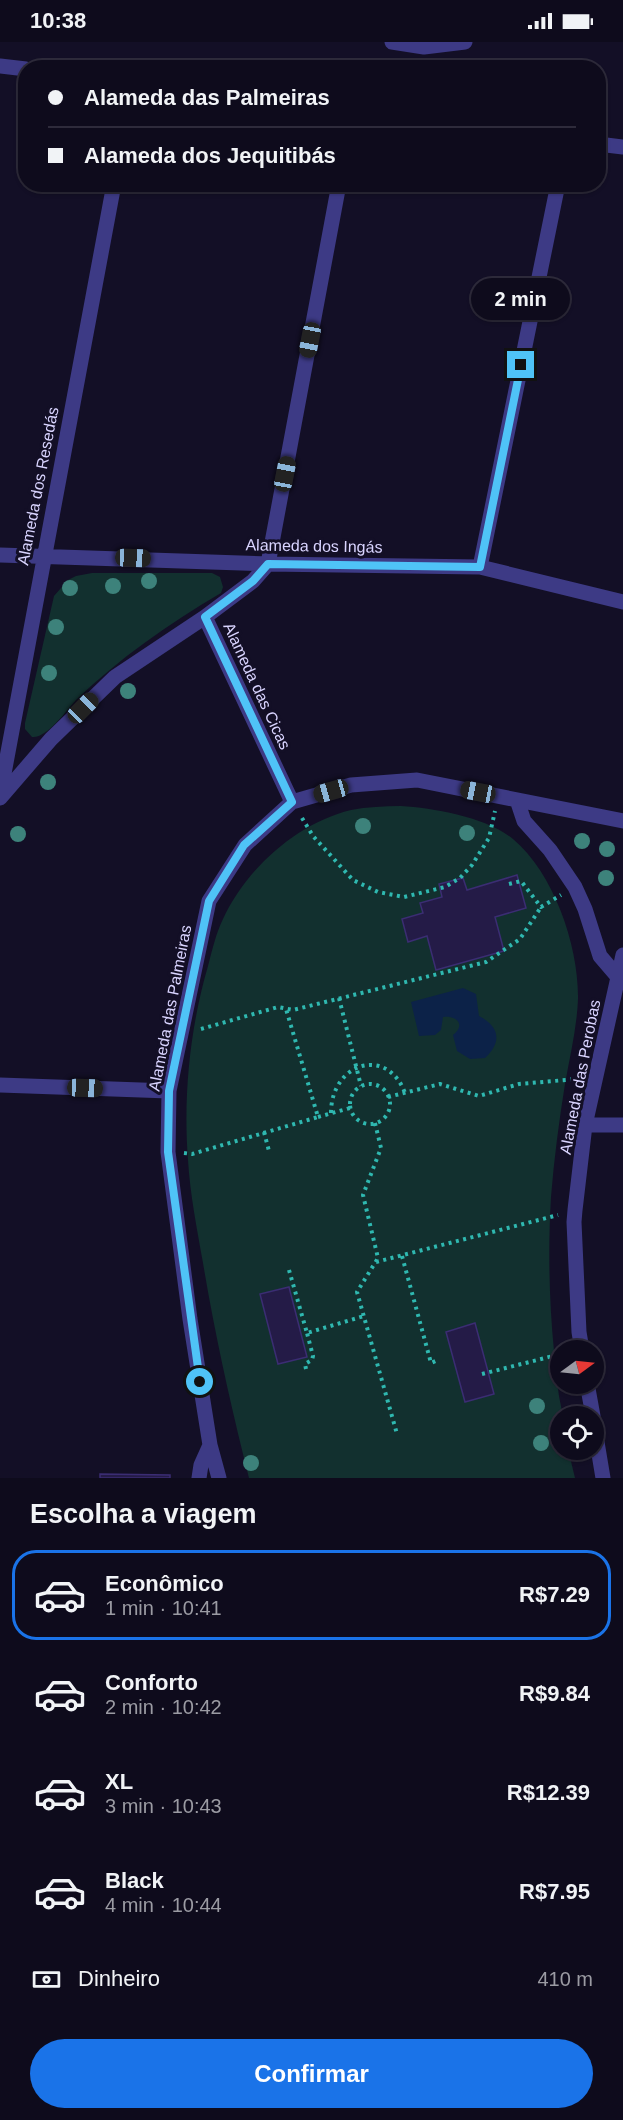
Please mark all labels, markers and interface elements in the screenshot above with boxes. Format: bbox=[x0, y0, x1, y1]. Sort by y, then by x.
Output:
text: 10:38 bbox=[30, 8, 86, 33]
text: Alameda das Palmeiras bbox=[84, 85, 330, 110]
text: Alameda dos Jequitibás bbox=[84, 143, 336, 168]
callout: 2 min bbox=[472, 278, 570, 320]
text: 2 min bbox=[494, 288, 547, 310]
car bbox=[298, 321, 322, 359]
route end bbox=[507, 351, 534, 378]
street label: Alameda dos Resedás bbox=[14, 405, 62, 567]
car bbox=[273, 455, 297, 493]
street label: Alameda dos Ingás bbox=[245, 536, 383, 556]
car bbox=[115, 548, 151, 568]
street label: Alameda das Cicas bbox=[220, 620, 294, 752]
car bbox=[64, 689, 102, 727]
car bbox=[311, 777, 351, 805]
car bbox=[459, 780, 497, 804]
street label: Alameda das Palmeiras bbox=[146, 923, 194, 1093]
street label: Alameda das Perobas bbox=[557, 998, 603, 1156]
car bbox=[67, 1078, 103, 1098]
north arrow bbox=[550, 1340, 604, 1394]
map controls bbox=[550, 1340, 604, 1460]
route start bbox=[186, 1368, 213, 1395]
button: locate bbox=[550, 1406, 604, 1460]
text: Escolha a viagem bbox=[30, 1499, 257, 1529]
icon: car bbox=[33, 1568, 87, 1622]
text: Econômico bbox=[105, 1571, 224, 1596]
text: R$7.29 bbox=[519, 1582, 590, 1607]
text: 1 min · 10:41 bbox=[105, 1597, 222, 1619]
icon: car bbox=[33, 1667, 87, 1721]
text: Conforto bbox=[105, 1670, 198, 1695]
text: R$9.84 bbox=[519, 1681, 590, 1706]
text: 2 min · 10:42 bbox=[105, 1696, 222, 1718]
icon: car bbox=[33, 1766, 87, 1820]
text: XL bbox=[105, 1769, 133, 1794]
text: R$12.39 bbox=[507, 1780, 590, 1805]
text: 3 min · 10:43 bbox=[105, 1795, 222, 1817]
icon: car bbox=[33, 1865, 87, 1919]
text: Black bbox=[105, 1868, 164, 1893]
text: R$7.95 bbox=[519, 1879, 590, 1904]
text: 4 min · 10:44 bbox=[105, 1894, 222, 1916]
icon: cash bbox=[30, 1963, 63, 1996]
text: Dinheiro bbox=[78, 1966, 160, 1991]
text: 410 m bbox=[537, 1968, 593, 1990]
button: Confirmar bbox=[30, 2039, 593, 2108]

